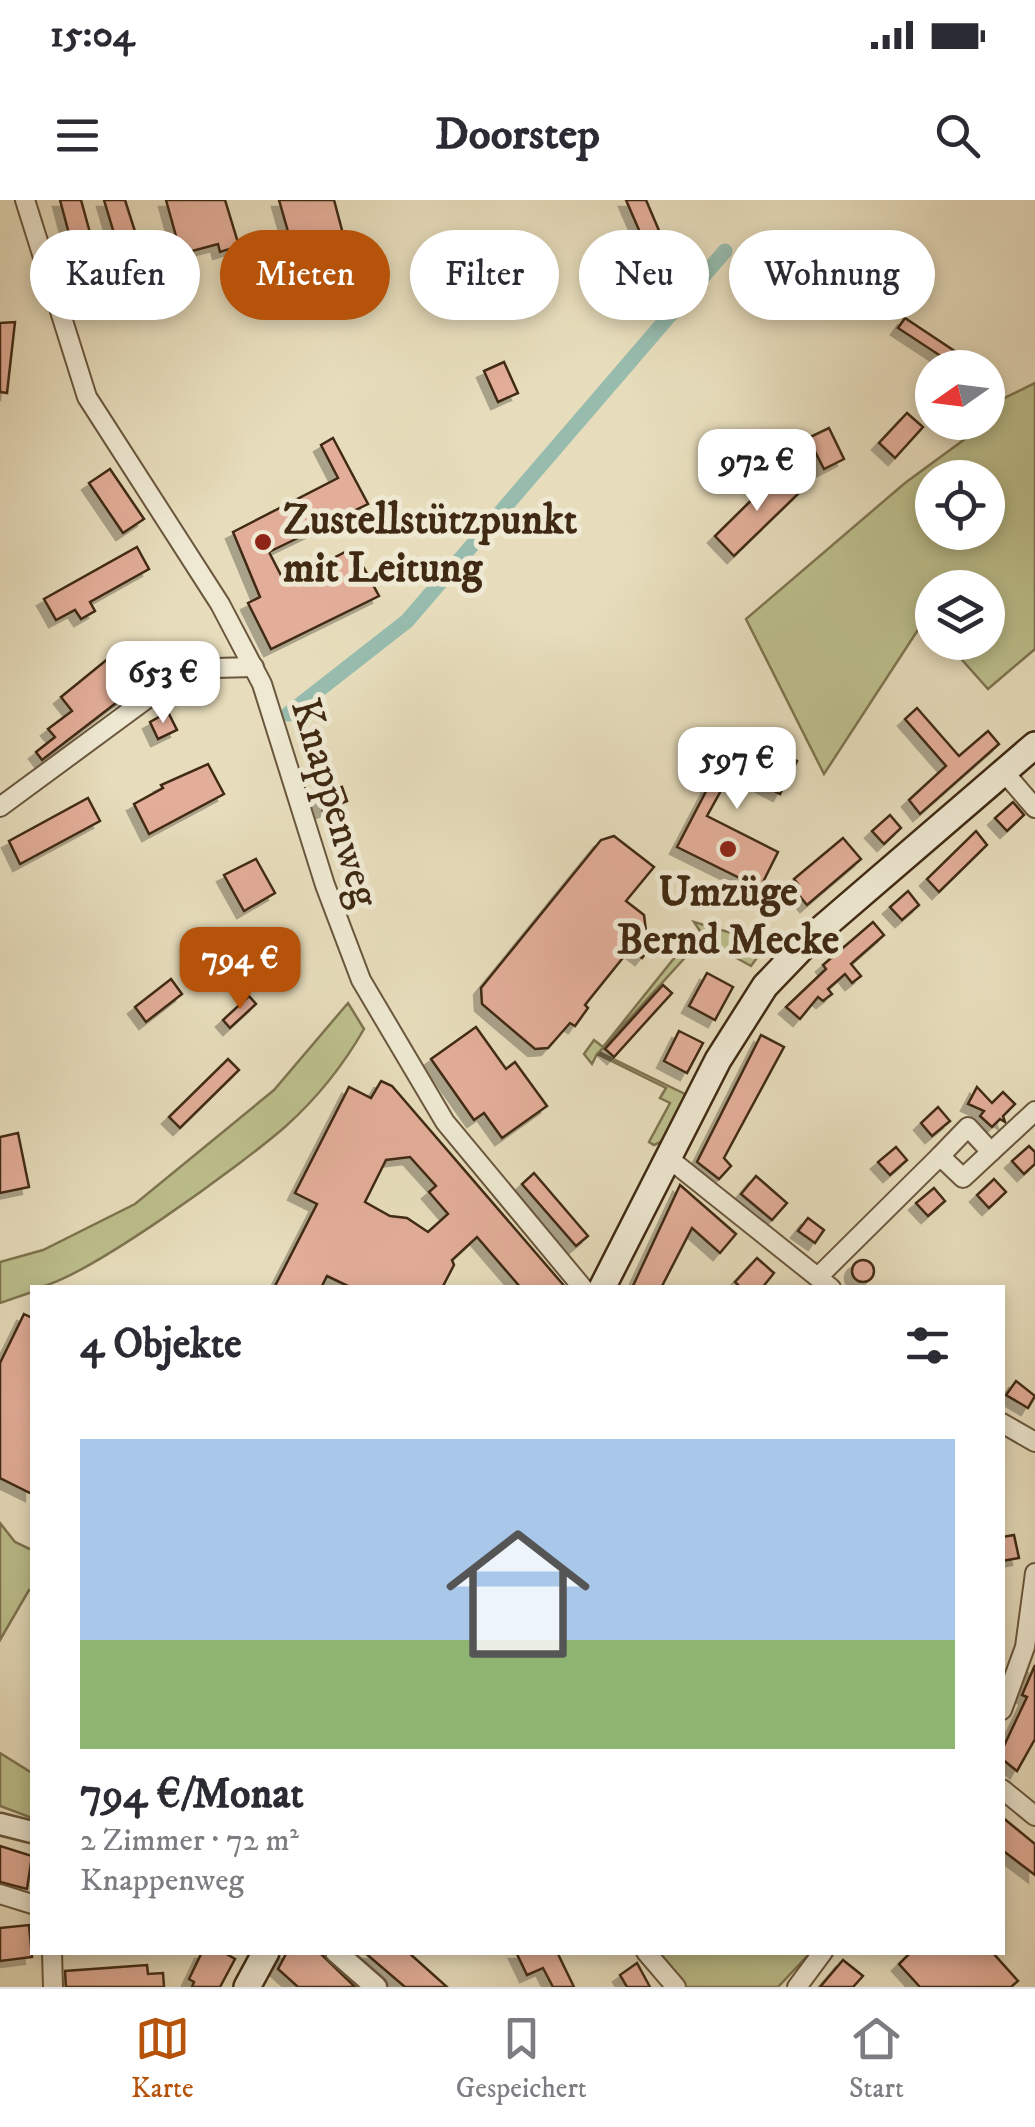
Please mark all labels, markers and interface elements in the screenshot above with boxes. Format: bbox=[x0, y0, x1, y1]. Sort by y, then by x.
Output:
text: 15:04 bbox=[50, 11, 135, 59]
text: Doorstep bbox=[435, 107, 600, 163]
icon: menu bbox=[50, 108, 105, 163]
icon: search bbox=[930, 108, 985, 163]
chip: Kaufen bbox=[30, 230, 200, 320]
chip: Mieten bbox=[220, 230, 390, 320]
chip: Filter bbox=[410, 230, 559, 320]
chip: Neu bbox=[579, 230, 709, 320]
chip: Wohnung bbox=[729, 230, 935, 320]
north arrow bbox=[915, 350, 1005, 440]
map controls bbox=[915, 350, 1005, 660]
pin: 972 € bbox=[687, 429, 827, 514]
text: 972 € bbox=[720, 441, 794, 481]
button: locate bbox=[915, 460, 1005, 550]
place label: Zustellstützpunkt mit Leitung bbox=[283, 495, 578, 595]
marker: Zustellstützpunkt mit Leitung bbox=[252, 531, 274, 553]
button: layers bbox=[915, 570, 1005, 660]
pin: 653 € bbox=[93, 641, 233, 726]
text: 653 € bbox=[128, 653, 198, 693]
street label: Knappenweg bbox=[278, 692, 391, 914]
pin: 597 € bbox=[667, 727, 807, 812]
text: 597 € bbox=[700, 739, 774, 779]
marker: Umzüge Bernd Mecke bbox=[717, 838, 739, 860]
place label: Umzüge Bernd Mecke bbox=[617, 867, 839, 967]
pin: 794 € bbox=[170, 927, 310, 1012]
text: 794 € bbox=[202, 939, 278, 979]
icon: filters bbox=[900, 1318, 955, 1373]
text: 4 Objekte bbox=[80, 1319, 242, 1371]
icon: home bbox=[428, 1504, 608, 1684]
text: 794 €/Monat bbox=[80, 1769, 304, 1821]
text: 2 Zimmer · 72 m² bbox=[80, 1821, 299, 1861]
text: Knappenweg bbox=[80, 1861, 244, 1901]
tab: Karte bbox=[131, 2011, 194, 2106]
tab: Gespeichert bbox=[456, 2011, 587, 2106]
tab: Start bbox=[849, 2011, 904, 2106]

